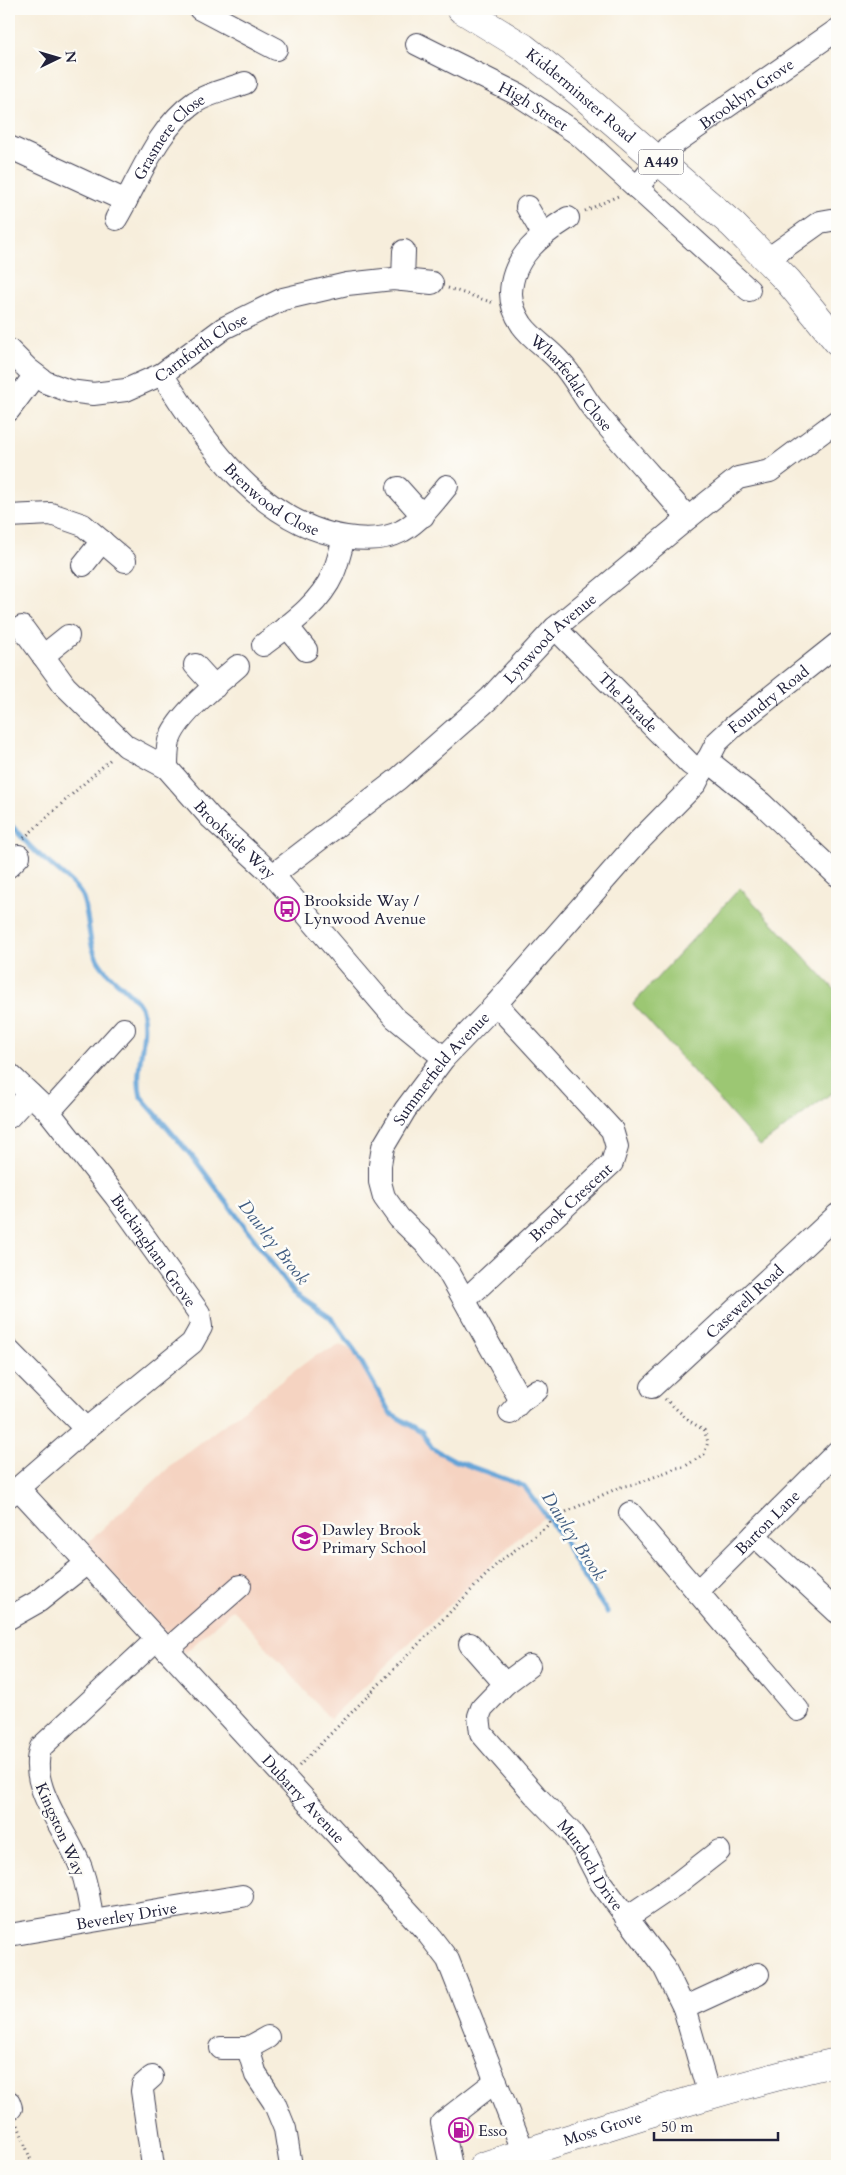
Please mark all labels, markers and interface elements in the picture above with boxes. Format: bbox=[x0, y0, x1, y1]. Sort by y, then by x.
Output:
north arrow bbox=[32, 32, 82, 82]
street label: Kidderminster Road bbox=[521, 43, 640, 148]
text: N bbox=[60, 50, 80, 64]
street label: Brooklyn Grove bbox=[695, 53, 799, 135]
street label: High Street bbox=[495, 77, 572, 137]
street label: Grasmere Close bbox=[129, 88, 209, 184]
road number: A449 bbox=[638, 150, 684, 174]
street label: Carnforth Close bbox=[151, 308, 251, 388]
street label: Wharfedale Close bbox=[524, 329, 617, 436]
street label: Brenwood Close bbox=[219, 458, 322, 542]
street label: Lynwood Avenue bbox=[499, 588, 601, 689]
street label: Foundry Road bbox=[724, 660, 814, 739]
street label: The Parade bbox=[593, 667, 662, 738]
street label: Brookside Way bbox=[188, 796, 281, 885]
place label: Brookside Way / Lynwood Avenue bbox=[304, 890, 426, 930]
bus stop icon: Brookside Way / Lynwood Avenue bbox=[274, 896, 300, 922]
street label: Summerfield Avenue bbox=[388, 1007, 495, 1130]
street label: Brook Crescent bbox=[525, 1158, 617, 1247]
street label: Buckingham Grove bbox=[105, 1190, 201, 1312]
water label: Dawley Brook bbox=[232, 1194, 315, 1290]
street label: Casewell Road bbox=[701, 1260, 789, 1344]
street label: Barton Lane bbox=[730, 1485, 805, 1560]
water label: Dawley Brook bbox=[535, 1487, 612, 1586]
place label: Dawley Brook Primary School bbox=[322, 1519, 426, 1559]
school or university icon: Dawley Brook Primary School bbox=[292, 1525, 318, 1551]
street label: Dubarry Avenue bbox=[257, 1750, 350, 1848]
street label: Kingston Way bbox=[30, 1779, 91, 1880]
street label: Murdoch Drive bbox=[552, 1814, 628, 1916]
street label: Beverley Drive bbox=[74, 1897, 179, 1936]
street label: Moss Grove bbox=[560, 2106, 644, 2152]
scale bar bbox=[654, 2110, 777, 2142]
fuel station icon: Esso bbox=[448, 2117, 474, 2143]
text: 50 m bbox=[661, 2117, 693, 2137]
place label: Esso bbox=[478, 2120, 508, 2142]

